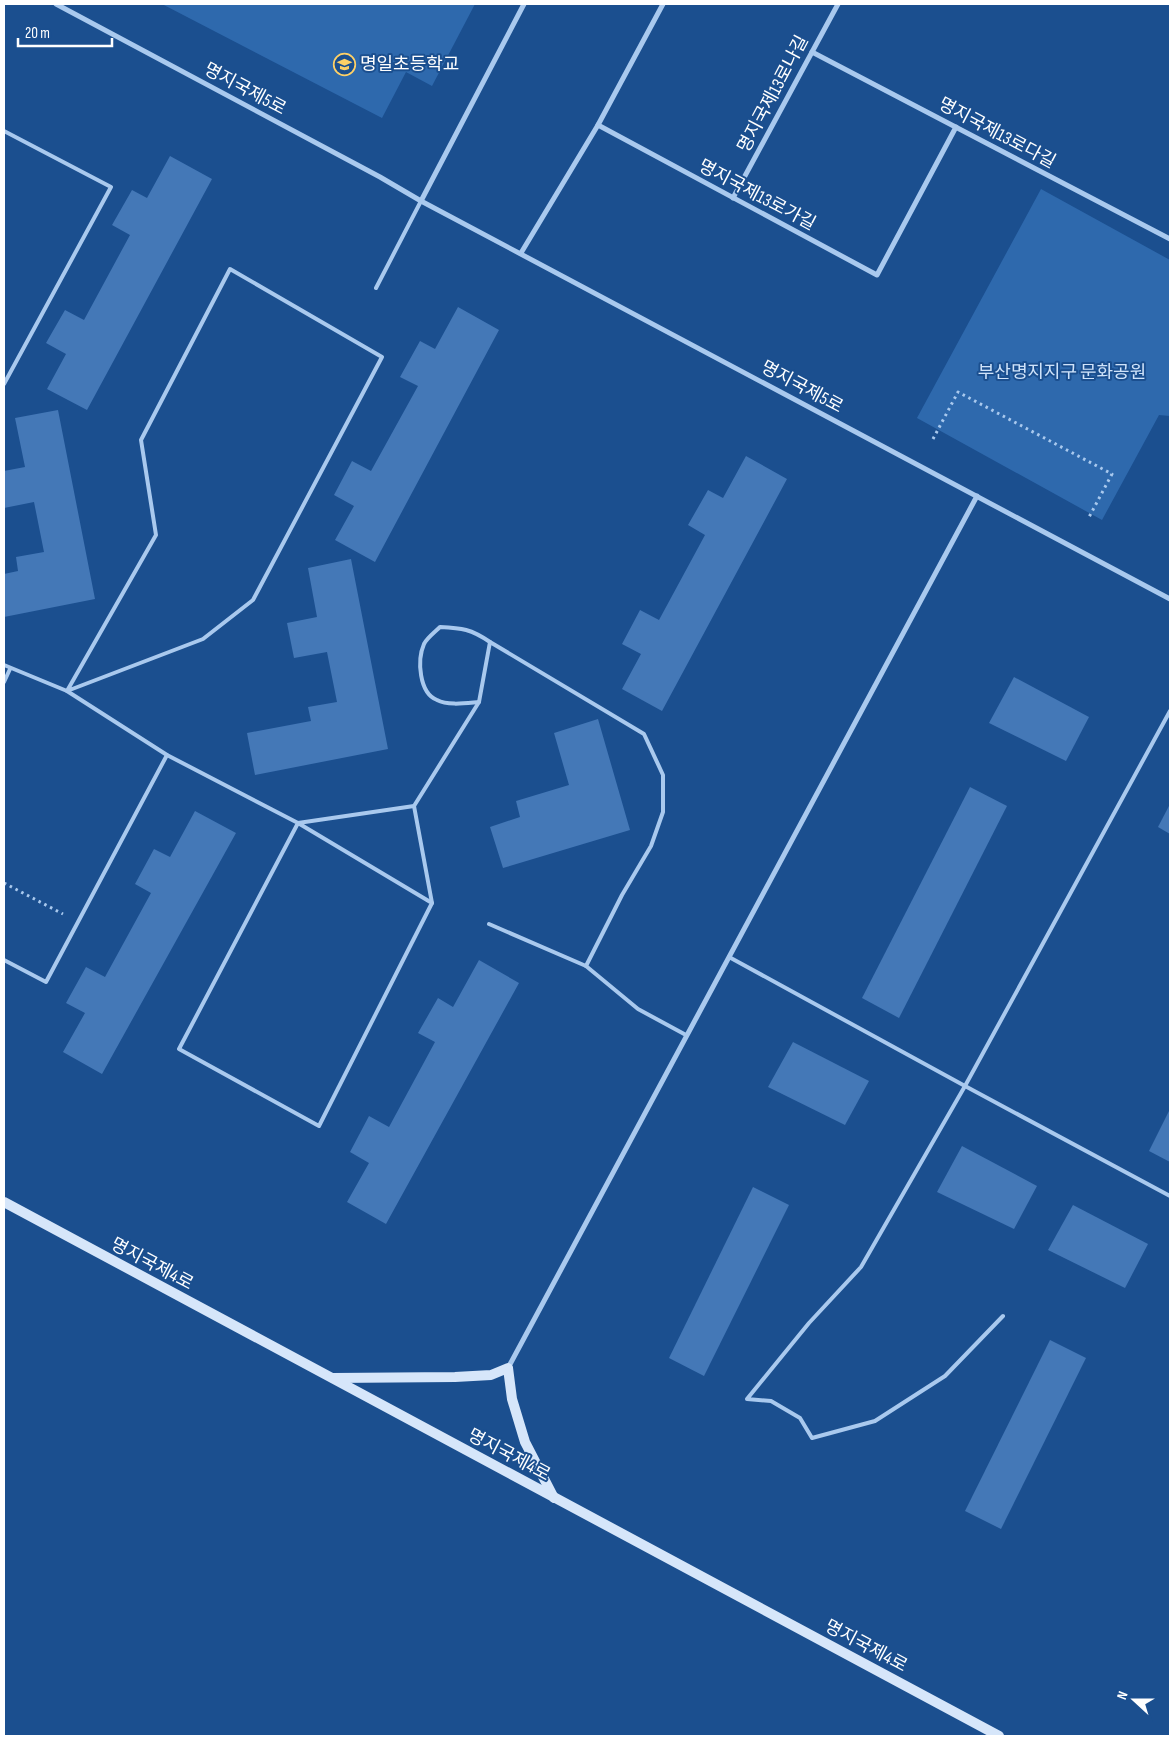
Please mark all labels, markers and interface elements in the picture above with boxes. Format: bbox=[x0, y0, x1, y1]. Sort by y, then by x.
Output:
scale bar bbox=[18, 15, 111, 47]
text: 20 m bbox=[25, 24, 50, 43]
street label: 명지국제13로나길 bbox=[733, 32, 813, 156]
school or university icon: 명일초등학교 bbox=[332, 52, 356, 76]
place label: 명일초등학교 bbox=[360, 54, 459, 75]
street label: 명지국제5로 bbox=[200, 59, 290, 119]
street label: 명지국제13로다길 bbox=[935, 93, 1059, 173]
street label: 명지국제13로가길 bbox=[695, 155, 819, 235]
street label: 명지국제5로 bbox=[757, 357, 847, 417]
park label: 부산명지지구 문화공원 bbox=[978, 362, 1146, 383]
street label: 명지국제4로 bbox=[107, 1234, 197, 1294]
street label: 명지국제4로 bbox=[464, 1425, 554, 1485]
street label: 명지국제4로 bbox=[821, 1616, 911, 1676]
north arrow bbox=[1109, 1675, 1159, 1725]
text: N bbox=[1113, 1689, 1132, 1702]

